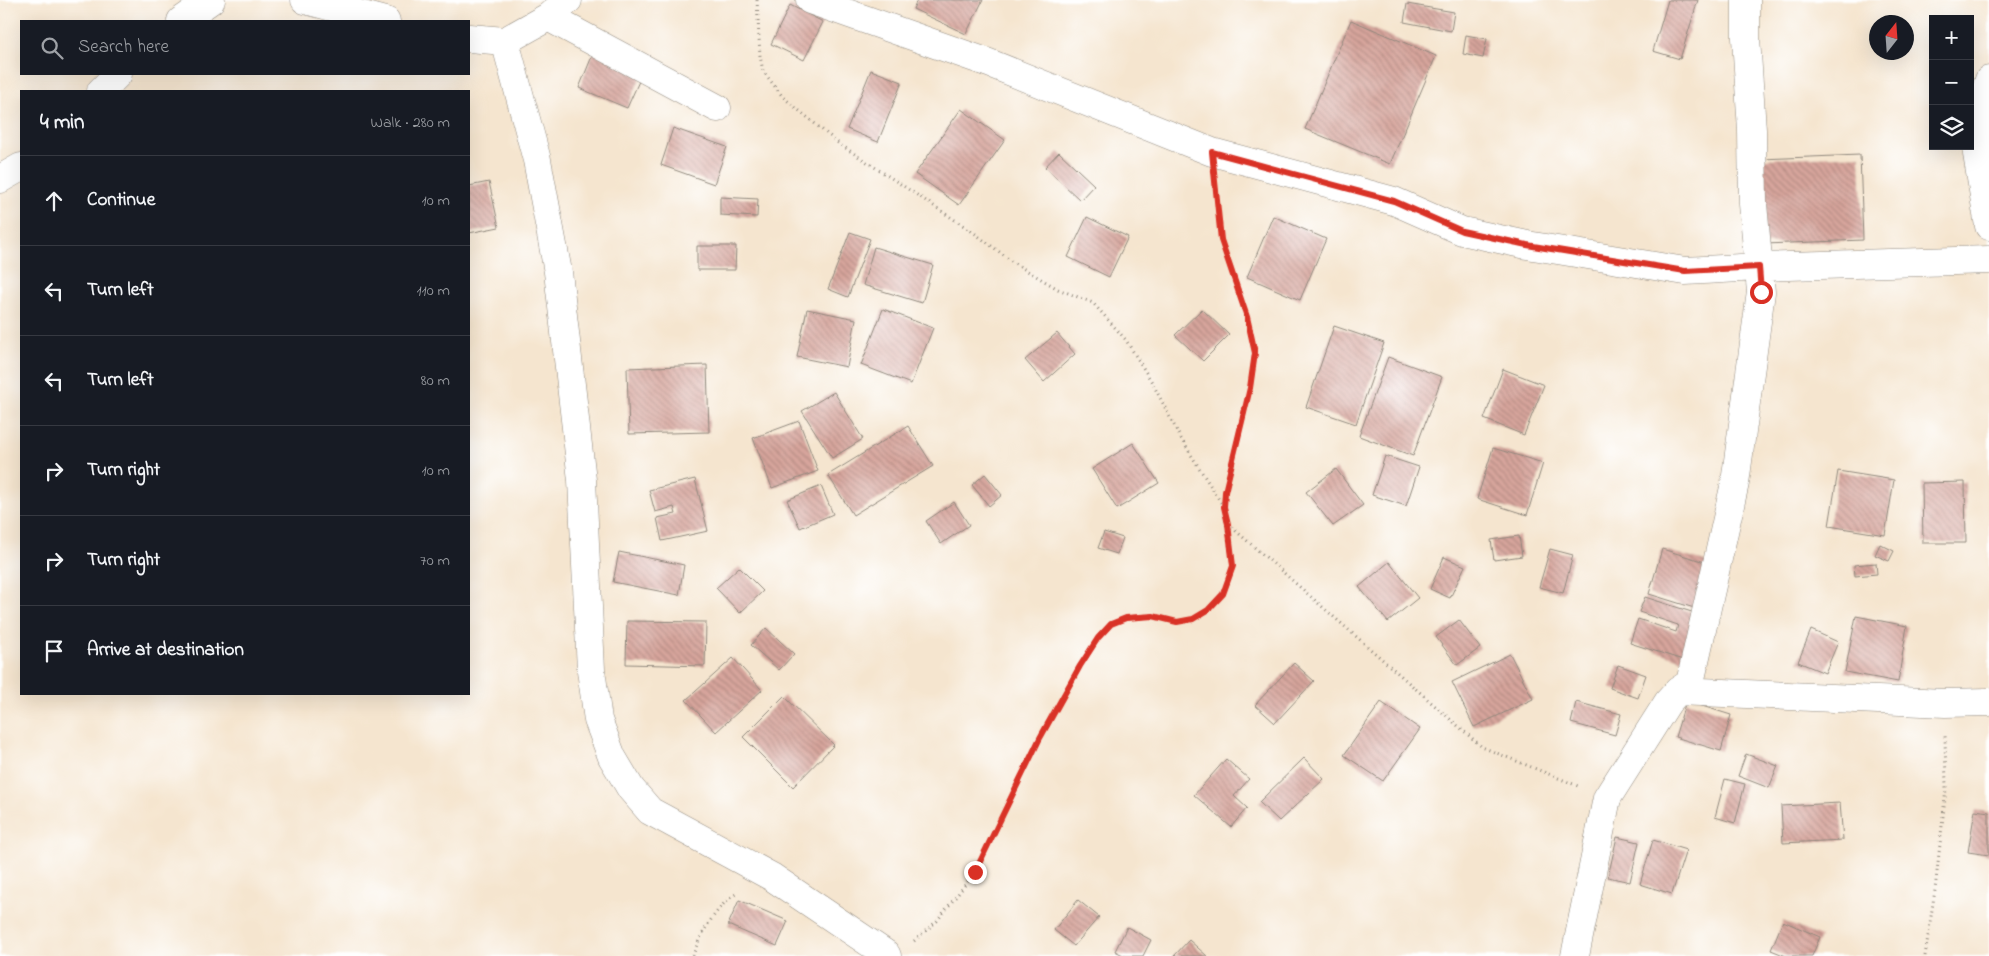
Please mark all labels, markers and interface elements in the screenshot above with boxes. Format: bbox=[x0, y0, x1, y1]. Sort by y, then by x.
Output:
north arrow bbox=[1869, 15, 1914, 60]
map controls bbox=[1929, 15, 1974, 150]
button: + bbox=[1929, 15, 1974, 60]
search box bbox=[20, 20, 470, 75]
icon: search bbox=[38, 34, 66, 62]
text: Search here bbox=[78, 34, 169, 61]
button: − bbox=[1929, 60, 1974, 105]
button: layers bbox=[1929, 105, 1974, 150]
text: 4 min bbox=[40, 108, 84, 138]
text: Walk · 280 m bbox=[371, 111, 450, 135]
icon: ahead bbox=[40, 187, 68, 215]
text: Continue bbox=[87, 187, 155, 214]
text: 10 m bbox=[422, 189, 450, 213]
icon: left bbox=[40, 277, 68, 305]
text: Turn left bbox=[87, 277, 154, 304]
text: 110 m bbox=[416, 279, 450, 303]
route start bbox=[1750, 281, 1773, 304]
icon: left bbox=[40, 367, 68, 395]
text: Turn left bbox=[87, 367, 154, 394]
text: 80 m bbox=[421, 369, 450, 393]
icon: right bbox=[40, 457, 68, 485]
text: Turn right bbox=[87, 457, 160, 484]
text: 10 m bbox=[422, 459, 450, 483]
icon: right bbox=[40, 547, 68, 575]
text: Turn right bbox=[87, 547, 160, 574]
text: 70 m bbox=[420, 549, 450, 573]
icon: arrive bbox=[40, 637, 68, 665]
text: Arrive at destination bbox=[87, 637, 244, 664]
route end bbox=[964, 861, 987, 884]

